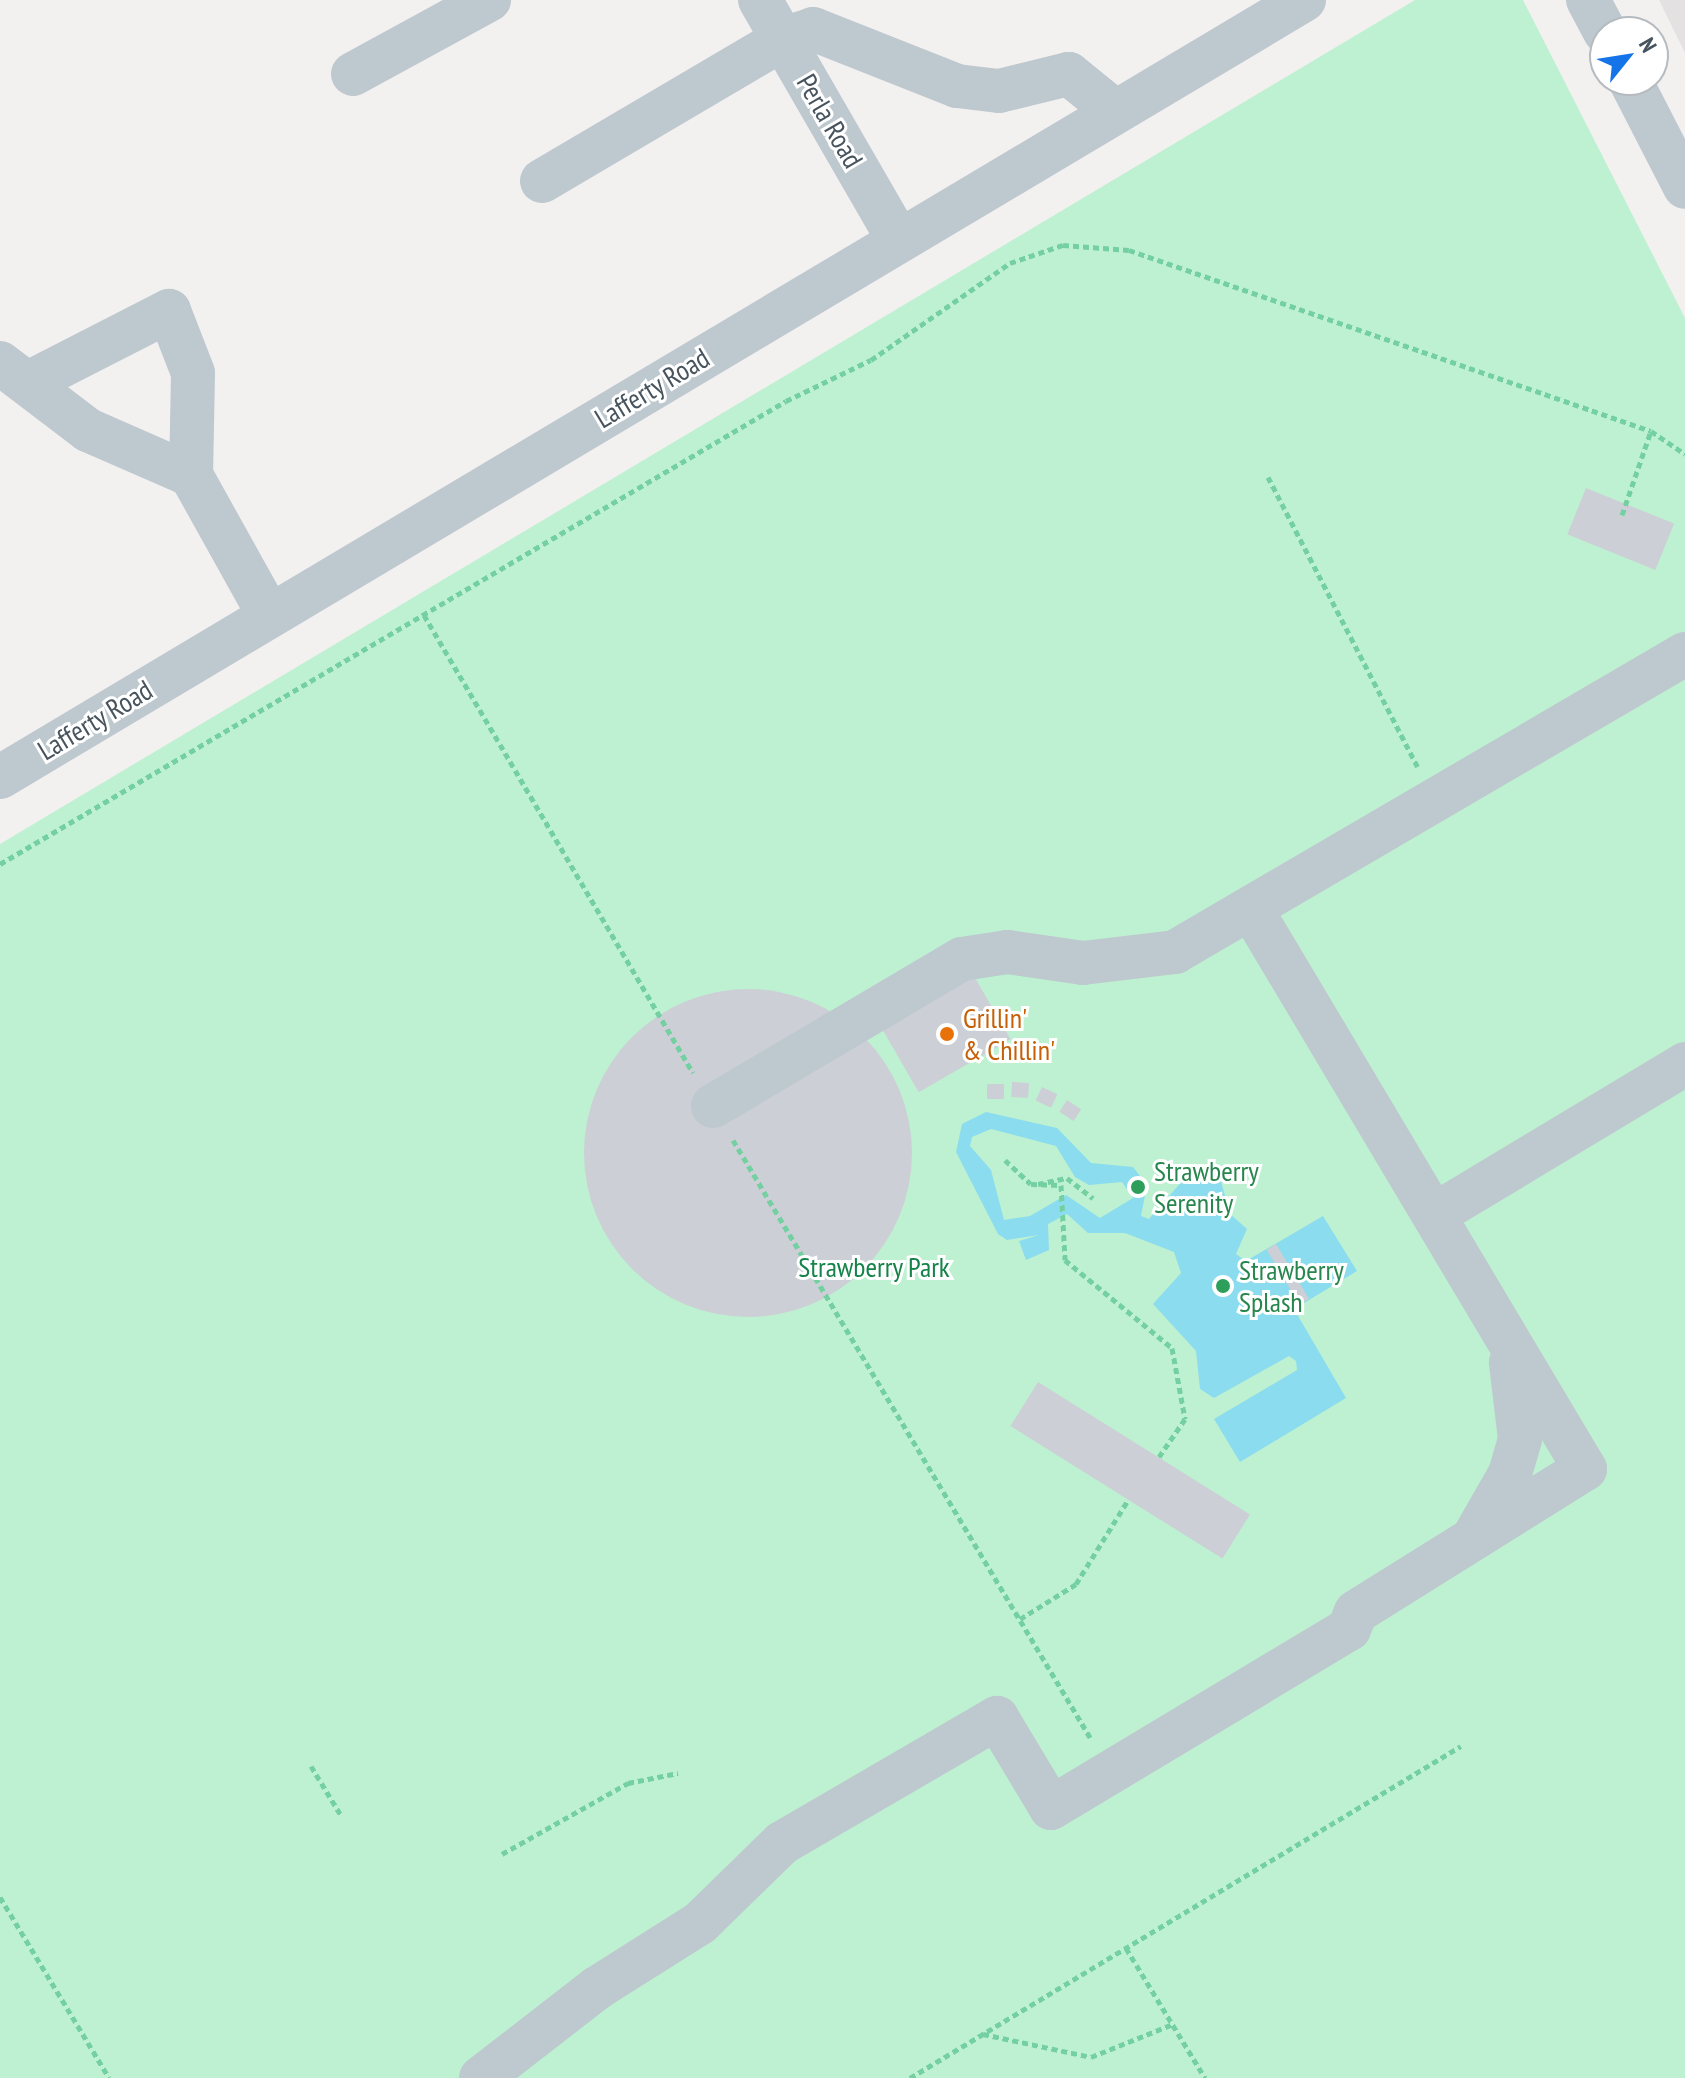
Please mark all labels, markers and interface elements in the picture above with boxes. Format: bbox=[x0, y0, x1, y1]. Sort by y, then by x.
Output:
north arrow bbox=[1589, 16, 1669, 96]
text: N bbox=[1633, 33, 1663, 57]
street label: Perla Road bbox=[790, 68, 870, 174]
street label: Lafferty Road bbox=[588, 341, 716, 435]
street label: Lafferty Road bbox=[31, 673, 159, 767]
place label: Grillin' & Chillin' bbox=[963, 1001, 1055, 1067]
marker: Grillin' & Chillin' bbox=[938, 1025, 956, 1043]
place label: Strawberry Serenity bbox=[1154, 1154, 1259, 1220]
marker: Strawberry Serenity bbox=[1129, 1178, 1147, 1196]
park label: Strawberry Park bbox=[798, 1250, 950, 1284]
place label: Strawberry Splash bbox=[1239, 1253, 1344, 1319]
marker: Strawberry Splash bbox=[1214, 1277, 1232, 1295]

